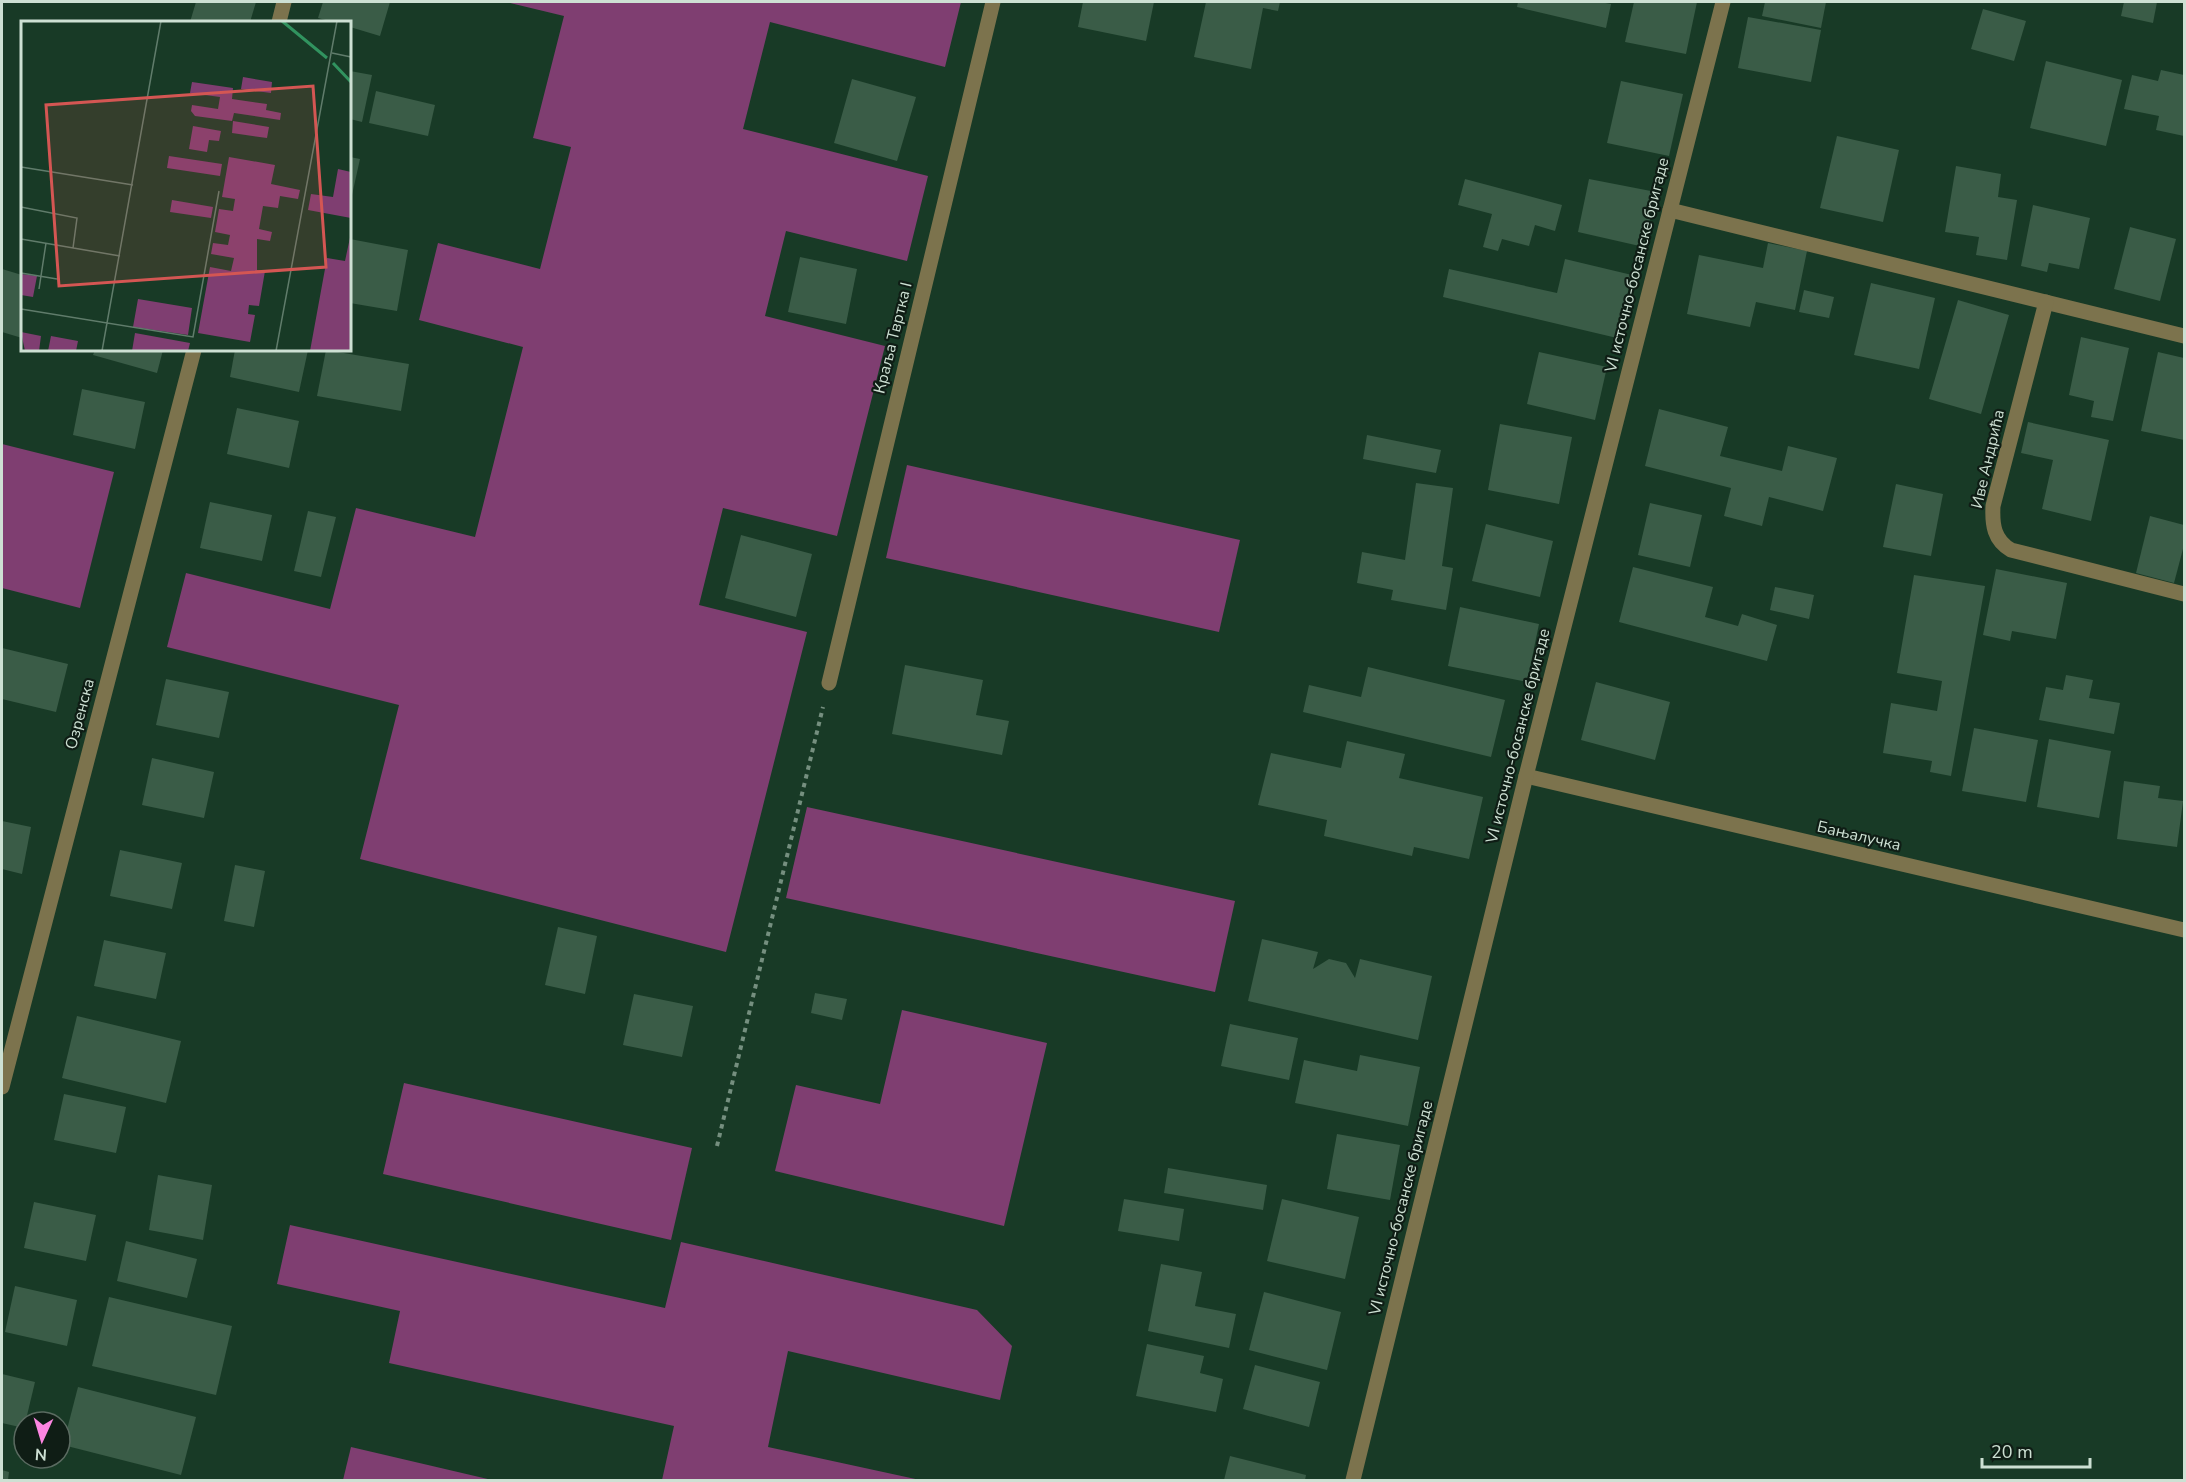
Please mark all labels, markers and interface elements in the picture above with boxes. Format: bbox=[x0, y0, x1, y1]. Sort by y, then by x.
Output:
inset map bbox=[21, 21, 351, 351]
street label: VI источно-босанске бригаде bbox=[1599, 155, 1674, 376]
street label: Краља Твртка I bbox=[869, 280, 917, 396]
street label: Иве Андрића bbox=[1966, 408, 2010, 510]
street label: VI источно-босанске бригаде bbox=[1480, 626, 1555, 847]
street label: Озренска bbox=[60, 676, 100, 752]
street label: Бањалучка bbox=[1815, 816, 1903, 856]
street label: VI источно-босанске бригаде bbox=[1363, 1098, 1438, 1319]
north arrow bbox=[12, 1410, 72, 1470]
scale bar bbox=[1982, 1431, 2090, 1469]
text: 20 m bbox=[1991, 1440, 2033, 1464]
text: N bbox=[34, 1443, 48, 1465]

